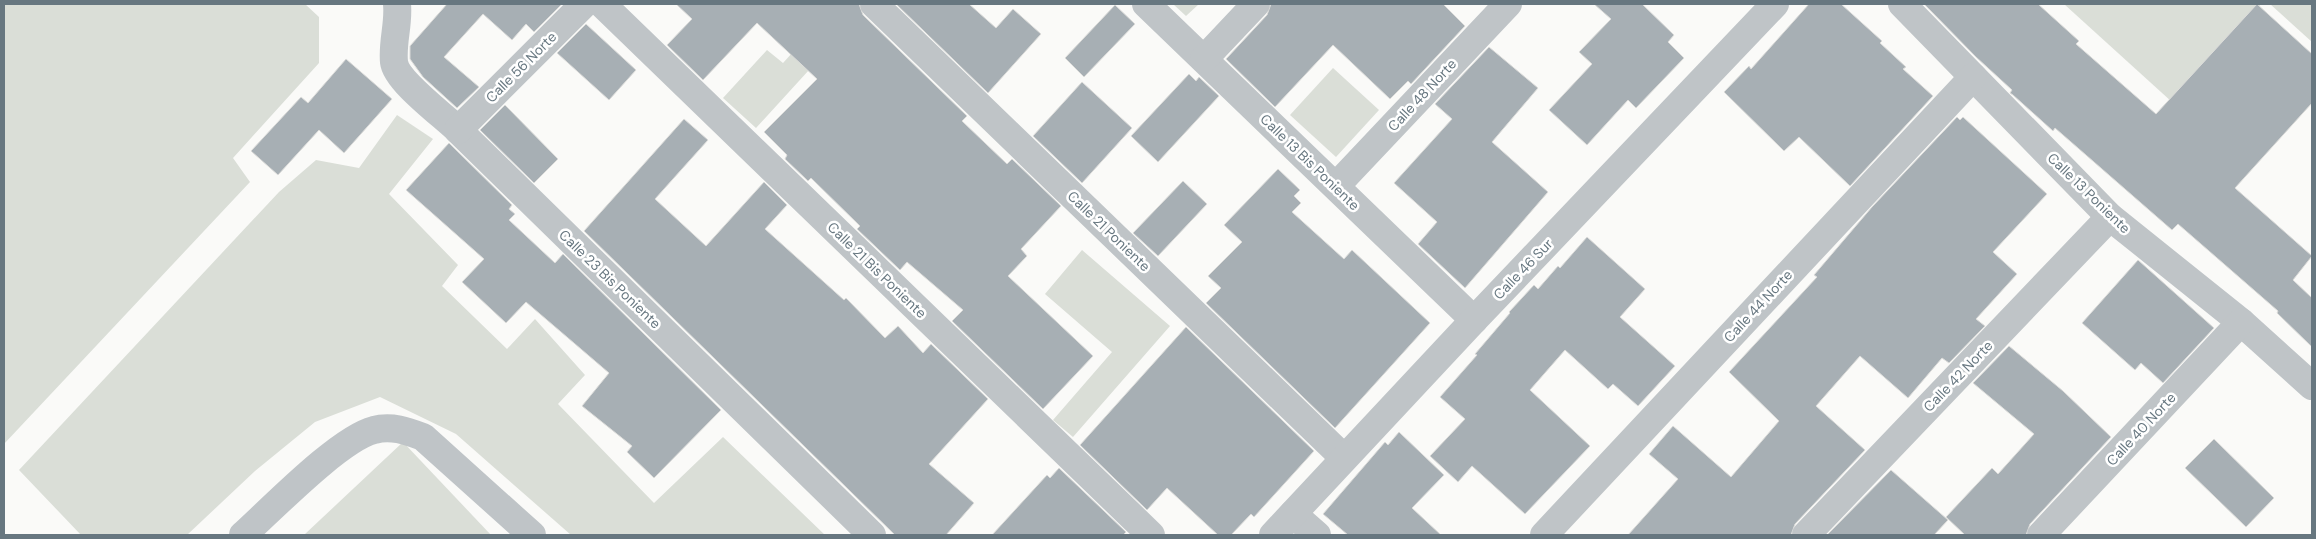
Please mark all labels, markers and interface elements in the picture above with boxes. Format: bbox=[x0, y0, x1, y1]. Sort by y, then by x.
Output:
street label: Calle 56 Norte bbox=[482, 28, 560, 106]
street label: Calle 48 Norte bbox=[1384, 55, 1460, 135]
street label: Calle 13 Bis Poniente bbox=[1257, 110, 1363, 214]
street label: Calle 13 Poniente bbox=[2044, 149, 2134, 237]
street label: Calle 21 Poniente bbox=[1064, 187, 1154, 275]
street label: Calle 21 Bis Poniente bbox=[824, 218, 930, 322]
street label: Calle 23 Bis Poniente bbox=[555, 226, 665, 332]
street label: Calle 46 Sur bbox=[1489, 235, 1557, 303]
street label: Calle 44 Norte bbox=[1720, 266, 1796, 346]
street label: Calle 42 Norte bbox=[1919, 337, 1997, 415]
street label: Calle 40 Norte bbox=[2102, 389, 2180, 469]

